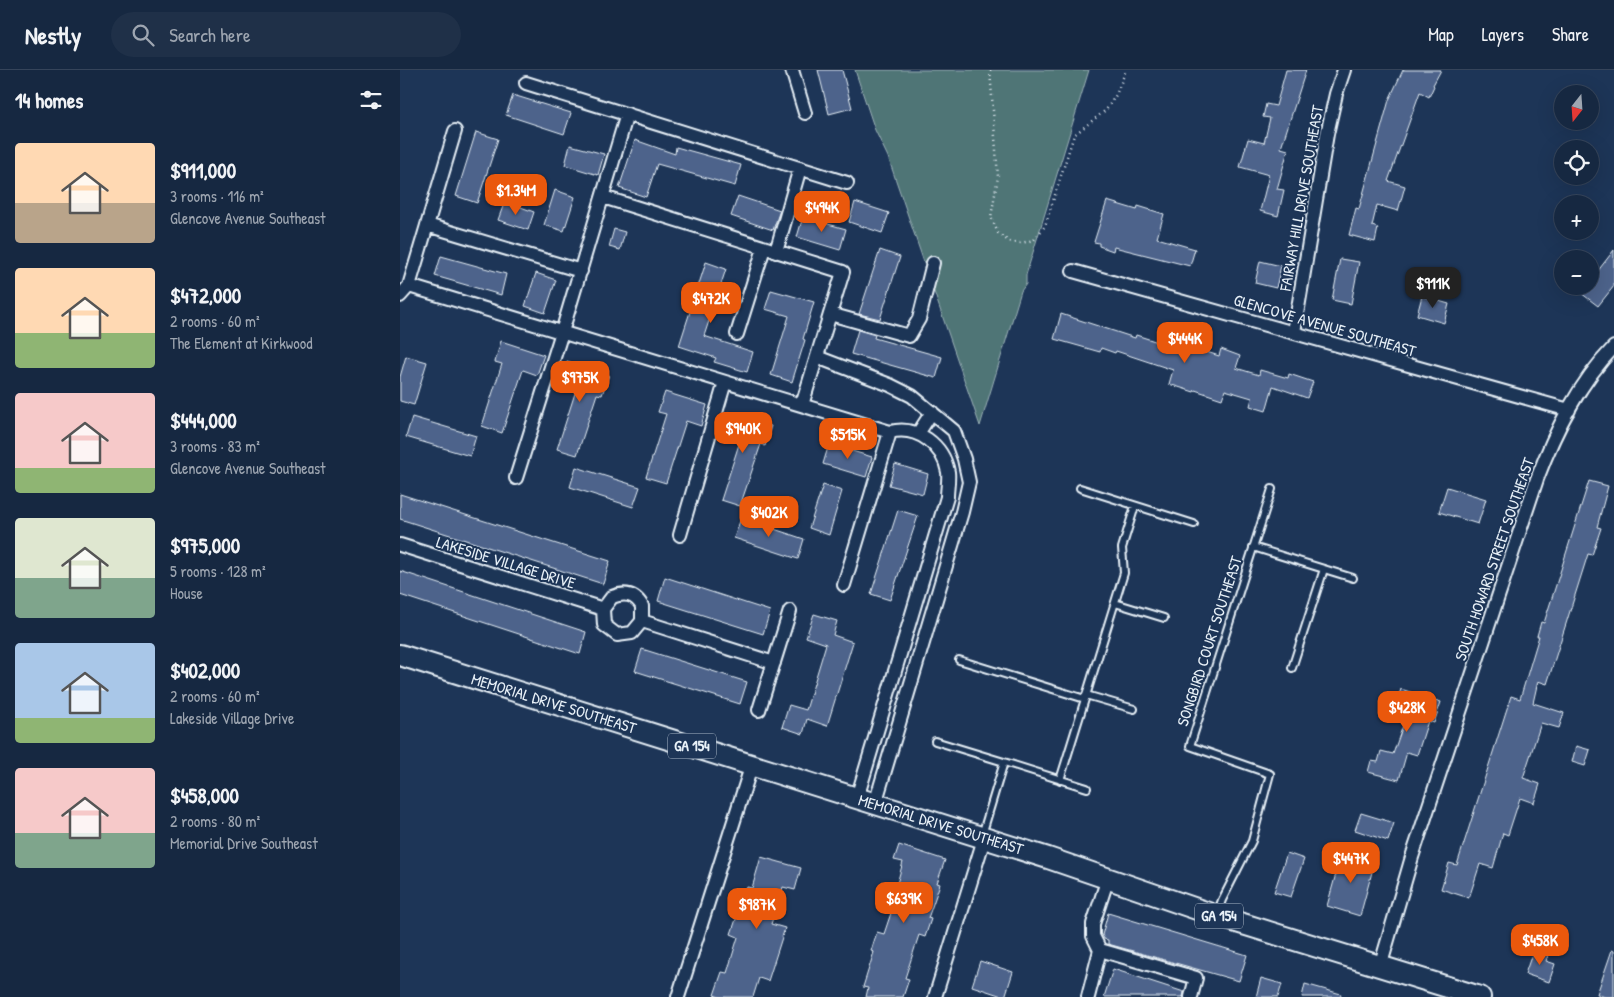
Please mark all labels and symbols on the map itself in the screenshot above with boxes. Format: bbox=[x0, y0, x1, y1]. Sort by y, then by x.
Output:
north arrow bbox=[1554, 85, 1599, 130]
street label: FAIRWAY HILL DRIVE SOUTHEAST bbox=[1274, 103, 1328, 294]
pin: $1.34M bbox=[475, 174, 557, 216]
pin: $494K bbox=[787, 190, 857, 233]
pin: $911K bbox=[1398, 266, 1468, 309]
pin: $472K bbox=[676, 282, 746, 324]
street label: GLENCOVE AVENUE SOUTHEAST bbox=[1231, 288, 1419, 362]
pin: $444K bbox=[1150, 322, 1220, 364]
pin: $975K bbox=[545, 360, 615, 403]
pin: $940K bbox=[708, 412, 778, 454]
pin: $515K bbox=[813, 418, 883, 460]
street label: SOUTH HOWARD STREET SOUTHEAST bbox=[1449, 454, 1539, 663]
pin: $402K bbox=[734, 496, 804, 538]
street label: LAKESIDE VILLAGE DRIVE bbox=[434, 530, 578, 594]
street label: SONGBIRD COURT SOUTHEAST bbox=[1171, 553, 1247, 729]
street label: MEMORIAL DRIVE SOUTHEAST bbox=[469, 667, 640, 739]
pin: $428K bbox=[1372, 690, 1442, 733]
road number: GA 154 bbox=[668, 734, 716, 758]
street label: MEMORIAL DRIVE SOUTHEAST bbox=[856, 788, 1027, 860]
pin: $447K bbox=[1316, 842, 1386, 884]
pin: $639K bbox=[869, 882, 939, 924]
pin: $987K bbox=[722, 888, 792, 930]
road number: GA 154 bbox=[1195, 904, 1243, 928]
pin: $458K bbox=[1505, 924, 1575, 966]

